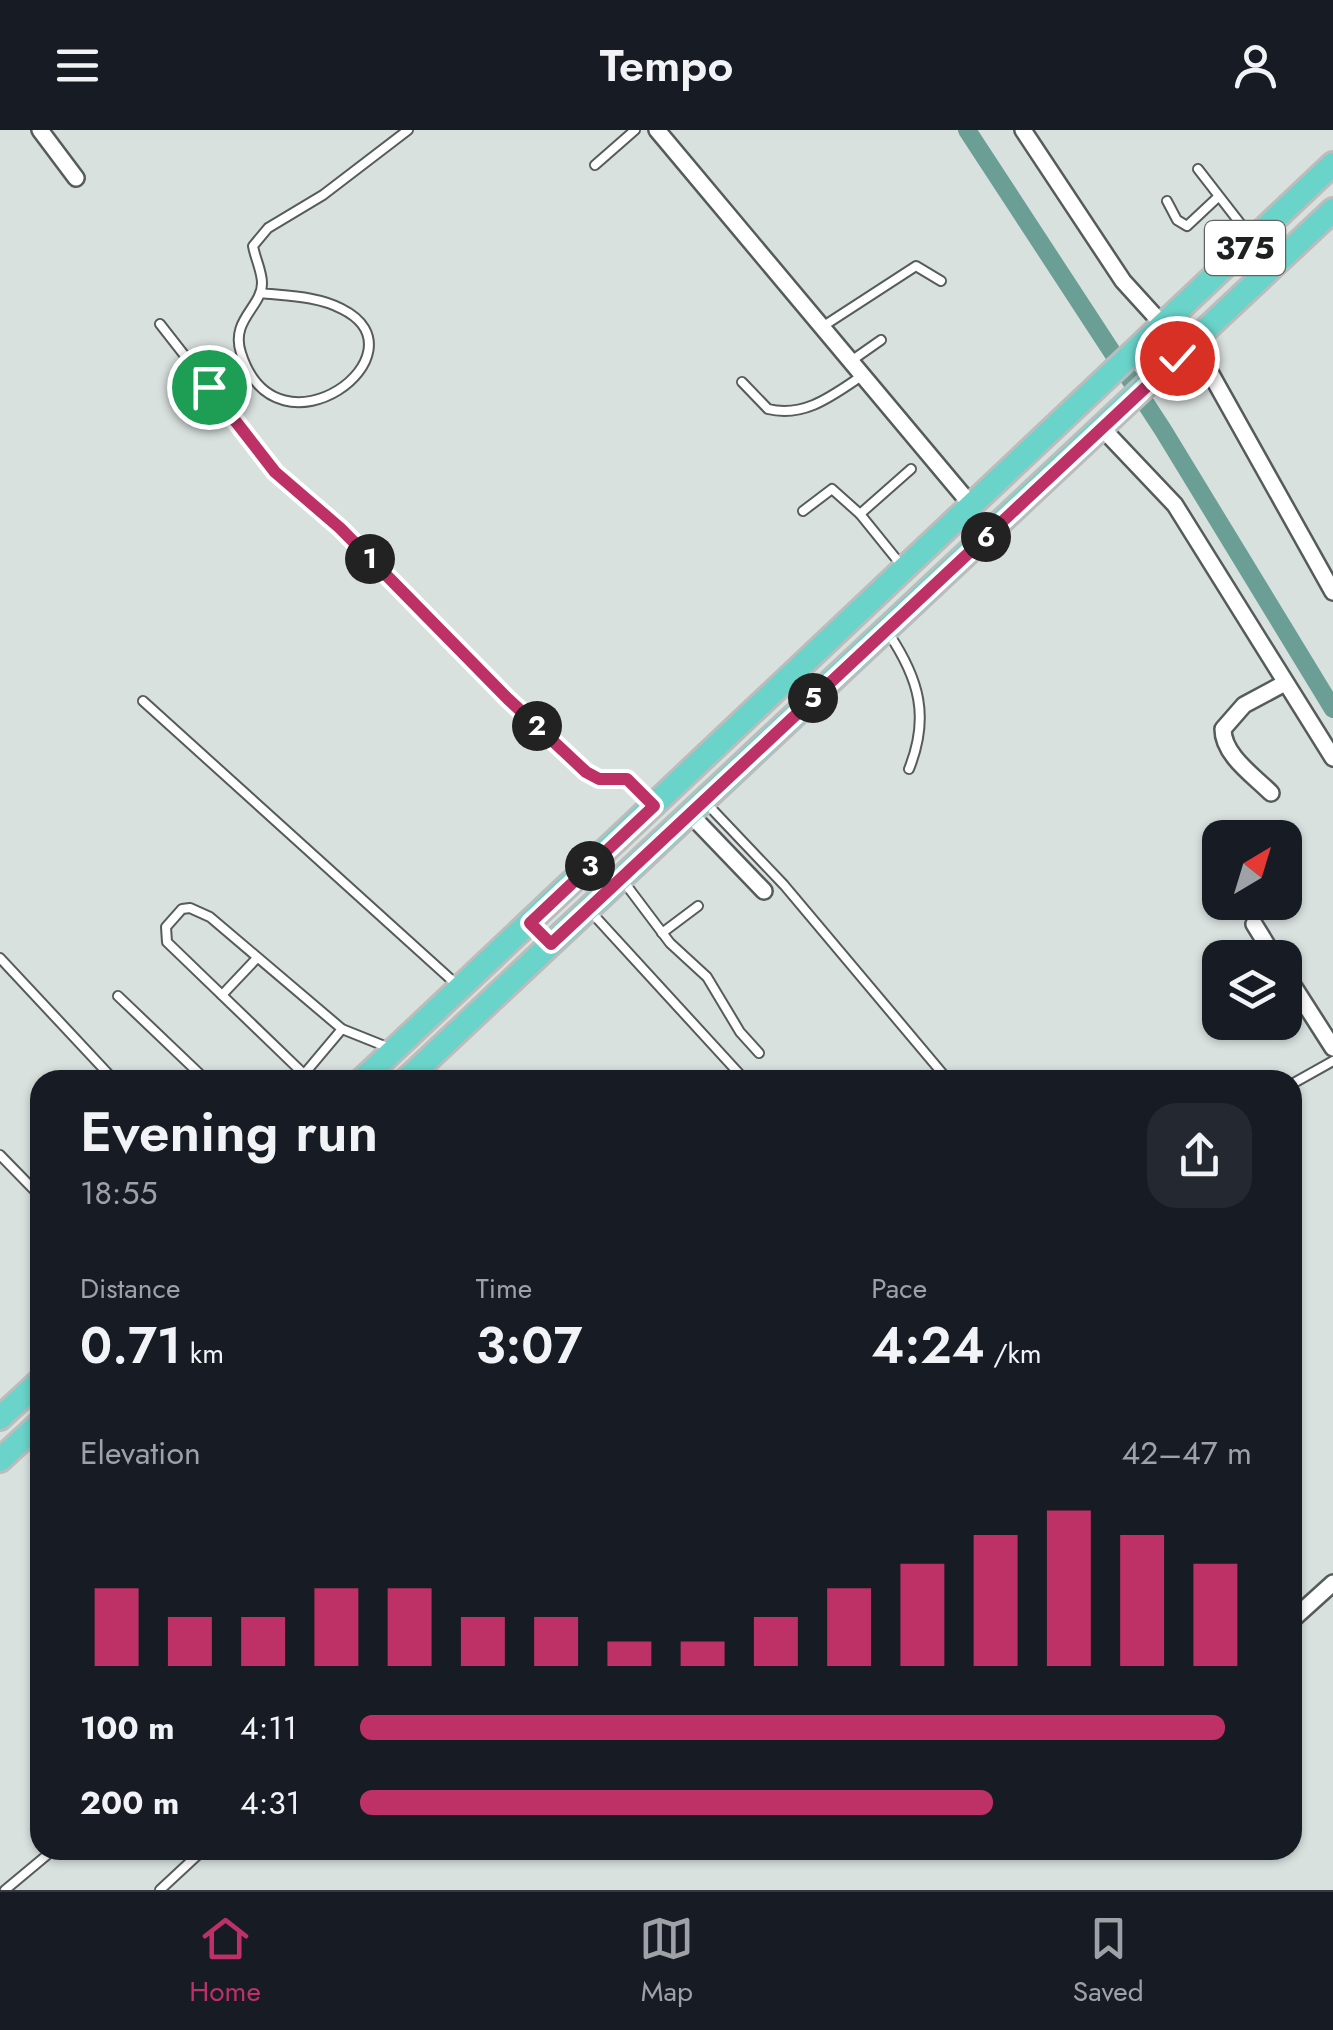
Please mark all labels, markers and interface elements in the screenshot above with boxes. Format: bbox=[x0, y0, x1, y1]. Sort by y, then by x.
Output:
text: Tempo bbox=[600, 33, 733, 98]
icon: menu bbox=[50, 38, 105, 93]
icon: person bbox=[1228, 38, 1283, 93]
road number: 375 bbox=[1205, 221, 1285, 275]
pin bbox=[1135, 316, 1220, 401]
icon: check bbox=[1150, 331, 1205, 386]
pin bbox=[167, 345, 252, 430]
icon: arrive bbox=[182, 360, 237, 415]
pin: 6 bbox=[961, 512, 1011, 562]
text: 6 bbox=[977, 516, 995, 557]
pin: 1 bbox=[345, 534, 395, 584]
text: 1 bbox=[363, 538, 377, 579]
pin: 5 bbox=[788, 673, 838, 723]
text: 5 bbox=[804, 677, 822, 718]
pin: 2 bbox=[512, 701, 562, 751]
text: 2 bbox=[528, 705, 546, 746]
north arrow bbox=[1202, 820, 1302, 920]
map controls bbox=[1202, 820, 1302, 1040]
pin: 3 bbox=[565, 841, 615, 891]
text: 3 bbox=[581, 845, 599, 886]
button: layers bbox=[1202, 940, 1302, 1040]
text: Evening run bbox=[80, 1092, 378, 1172]
button: share bbox=[1147, 1103, 1252, 1208]
text: 18:55 bbox=[80, 1170, 158, 1216]
text: Distance bbox=[80, 1268, 180, 1309]
text: Time bbox=[476, 1268, 532, 1309]
text: Pace bbox=[871, 1268, 927, 1309]
text: 0.71 bbox=[80, 1309, 181, 1382]
text: 3:07 bbox=[476, 1309, 582, 1382]
text: 4:24 bbox=[871, 1309, 985, 1382]
text: km bbox=[181, 1333, 224, 1374]
text: /km bbox=[985, 1333, 1042, 1374]
text: Elevation bbox=[80, 1430, 201, 1476]
text: 42–47 m bbox=[1121, 1430, 1252, 1476]
text: 100 m bbox=[80, 1705, 175, 1751]
text: 4:11 bbox=[240, 1705, 297, 1751]
text: 200 m bbox=[80, 1780, 179, 1826]
text: 4:31 bbox=[240, 1780, 300, 1826]
tab: Home bbox=[189, 1911, 261, 2012]
tab: Map bbox=[639, 1911, 694, 2012]
tab: Saved bbox=[1073, 1911, 1144, 2012]

